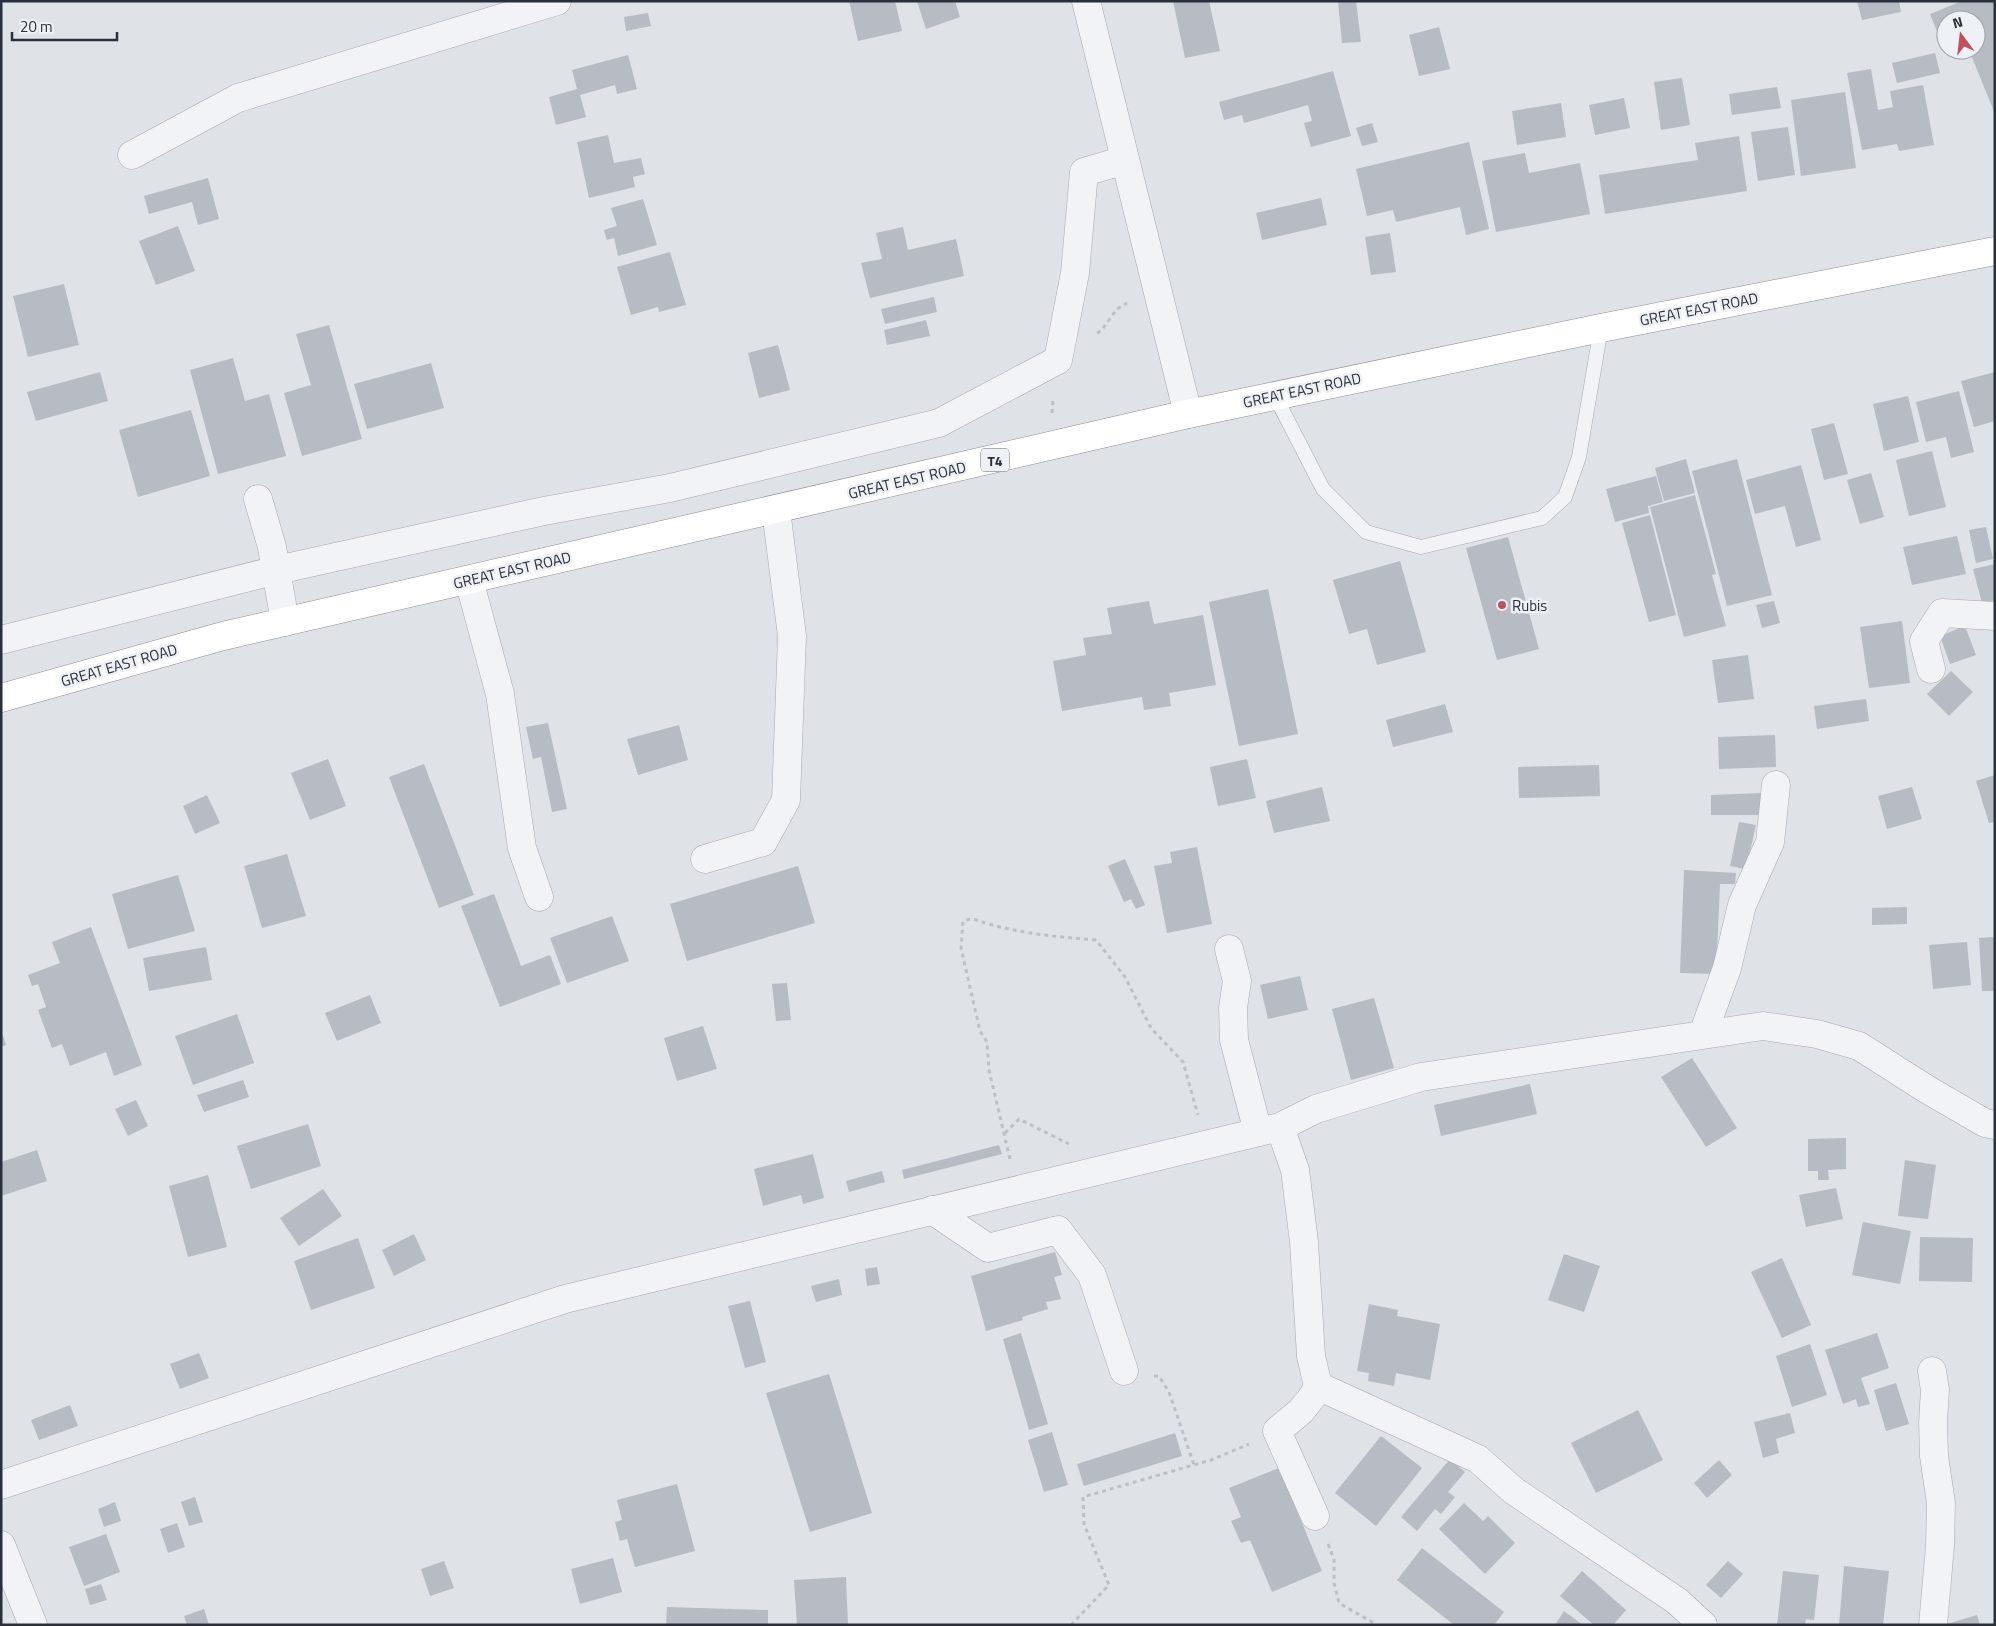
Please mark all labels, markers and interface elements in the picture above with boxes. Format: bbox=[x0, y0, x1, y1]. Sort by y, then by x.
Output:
scale bar bbox=[12, 10, 118, 42]
north arrow bbox=[1936, 10, 1986, 60]
text: N bbox=[1950, 11, 1965, 33]
text: 20 m bbox=[20, 15, 53, 38]
street label: GREAT EAST ROAD bbox=[1638, 286, 1760, 332]
street label: GREAT EAST ROAD bbox=[1241, 366, 1363, 414]
road number: T4 bbox=[981, 448, 1009, 472]
street label: GREAT EAST ROAD bbox=[846, 455, 968, 505]
street label: GREAT EAST ROAD bbox=[451, 545, 573, 595]
place label: Rubis bbox=[1512, 594, 1547, 617]
marker: Rubis bbox=[1496, 599, 1508, 611]
street label: GREAT EAST ROAD bbox=[58, 637, 180, 693]

